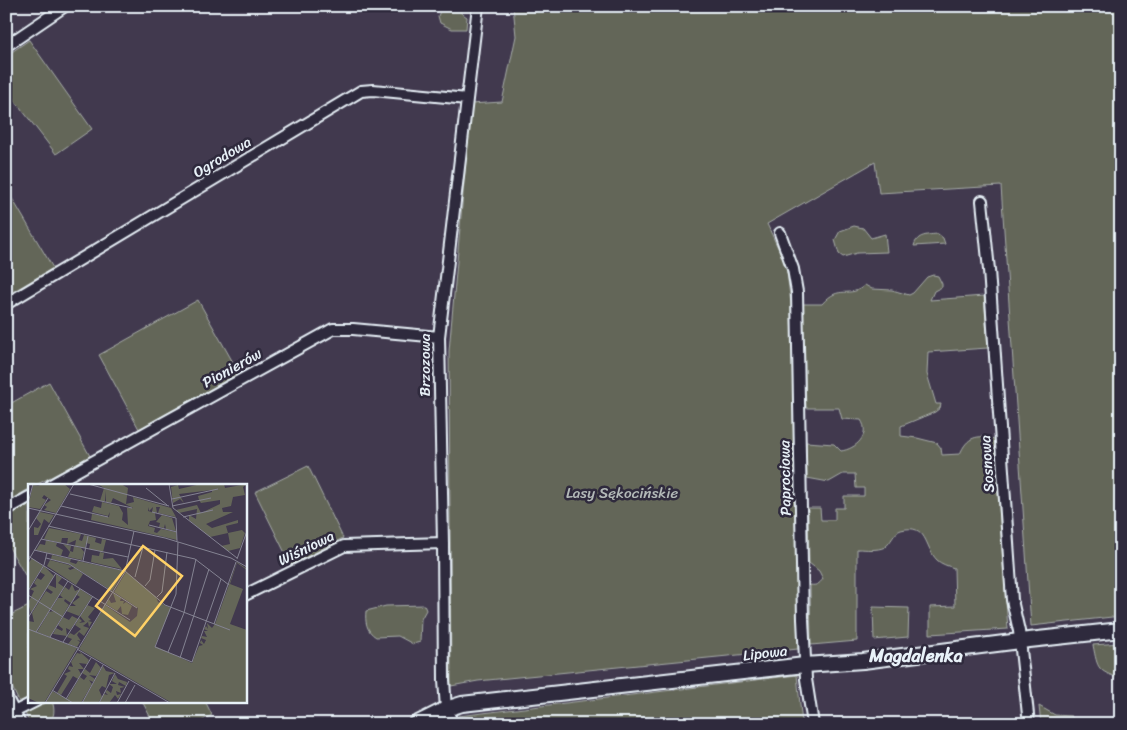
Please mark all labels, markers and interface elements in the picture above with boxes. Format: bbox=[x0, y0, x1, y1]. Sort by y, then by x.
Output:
street label: Ogrodowa bbox=[188, 129, 257, 185]
street label: Brzozowa bbox=[412, 333, 438, 397]
street label: Pionierów bbox=[197, 341, 267, 395]
street label: Sosnowa bbox=[972, 434, 1002, 494]
street label: Paprociowa bbox=[771, 440, 799, 516]
park label: Lasy Sękocińskie bbox=[566, 480, 678, 506]
inset map bbox=[28, 484, 246, 702]
street label: Wiśniowa bbox=[273, 523, 339, 573]
street label: Lipowa bbox=[741, 637, 789, 669]
district label: Magdalenka bbox=[868, 640, 963, 672]

